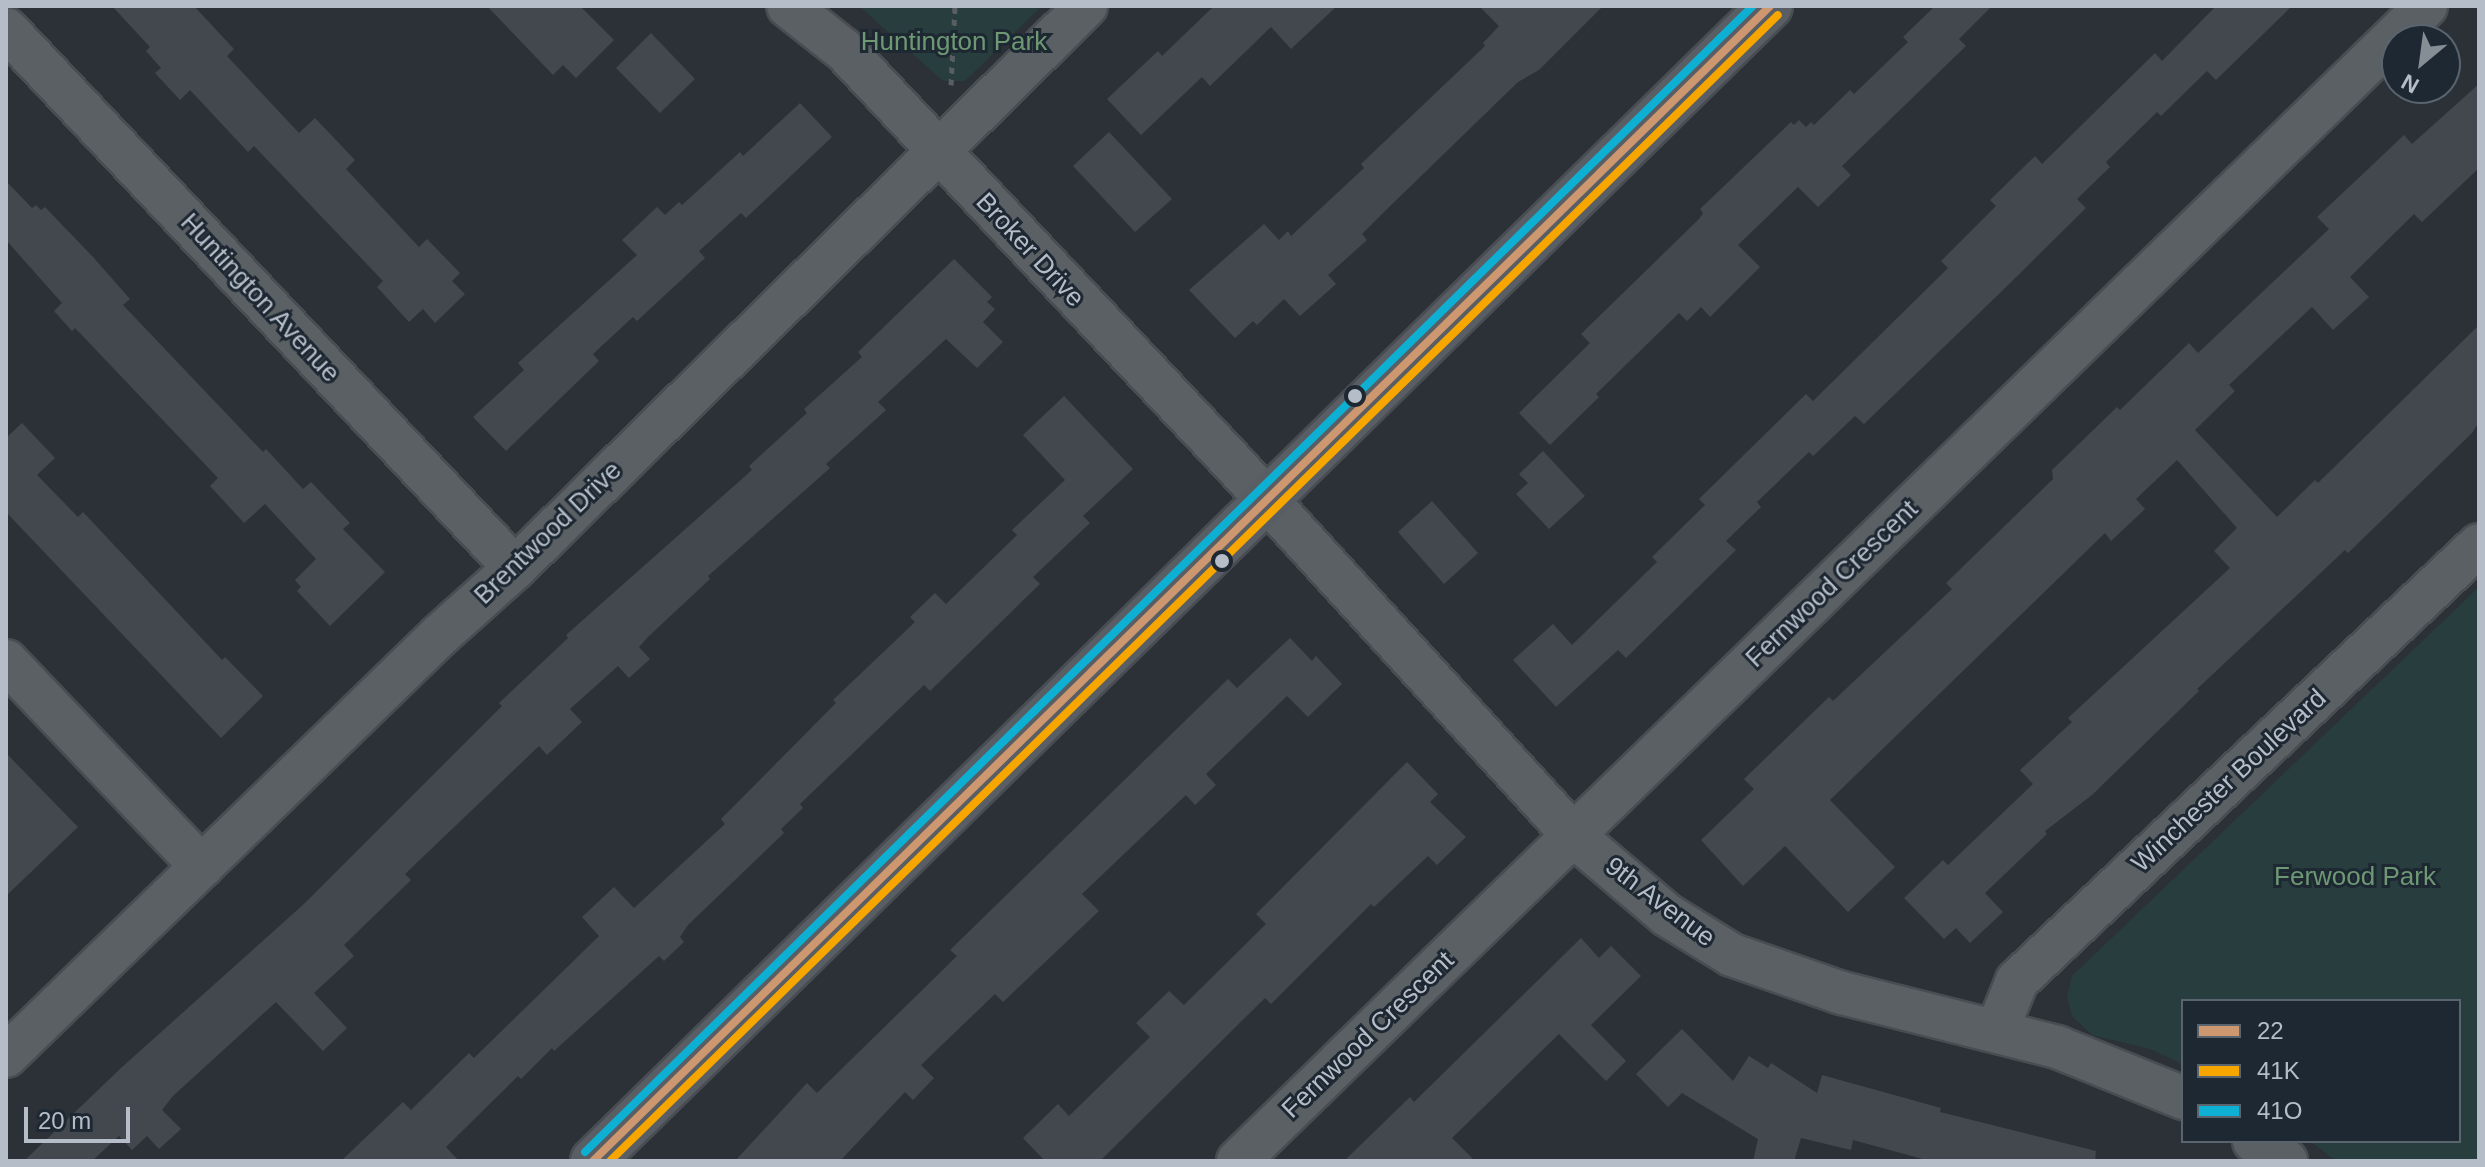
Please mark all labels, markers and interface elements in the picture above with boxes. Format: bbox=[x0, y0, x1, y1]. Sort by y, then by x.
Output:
north arrow bbox=[2381, 24, 2461, 104]
park label: Huntington Park bbox=[861, 26, 1047, 58]
text: N bbox=[2397, 69, 2423, 98]
street label: Broker Drive bbox=[969, 187, 1091, 313]
street label: Huntington Avenue bbox=[173, 207, 347, 389]
unlabelled marker bbox=[1347, 388, 1363, 404]
street label: Brentwood Drive bbox=[468, 455, 628, 611]
street label: Fernwood Crescent bbox=[1740, 494, 1924, 674]
unlabelled marker bbox=[1214, 553, 1230, 569]
street label: Winchester Boulevard bbox=[2125, 683, 2333, 879]
street label: 9th Avenue bbox=[1598, 850, 1722, 954]
park label: Ferwood Park bbox=[2274, 861, 2436, 893]
street label: Fernwood Crescent bbox=[1276, 945, 1460, 1125]
legend bbox=[2181, 999, 2461, 1143]
text: 22 bbox=[2257, 1017, 2284, 1044]
text: 41K bbox=[2257, 1057, 2300, 1084]
scale bar bbox=[28, 1091, 134, 1141]
text: 41O bbox=[2257, 1097, 2302, 1124]
text: 20 m bbox=[38, 1107, 91, 1134]

